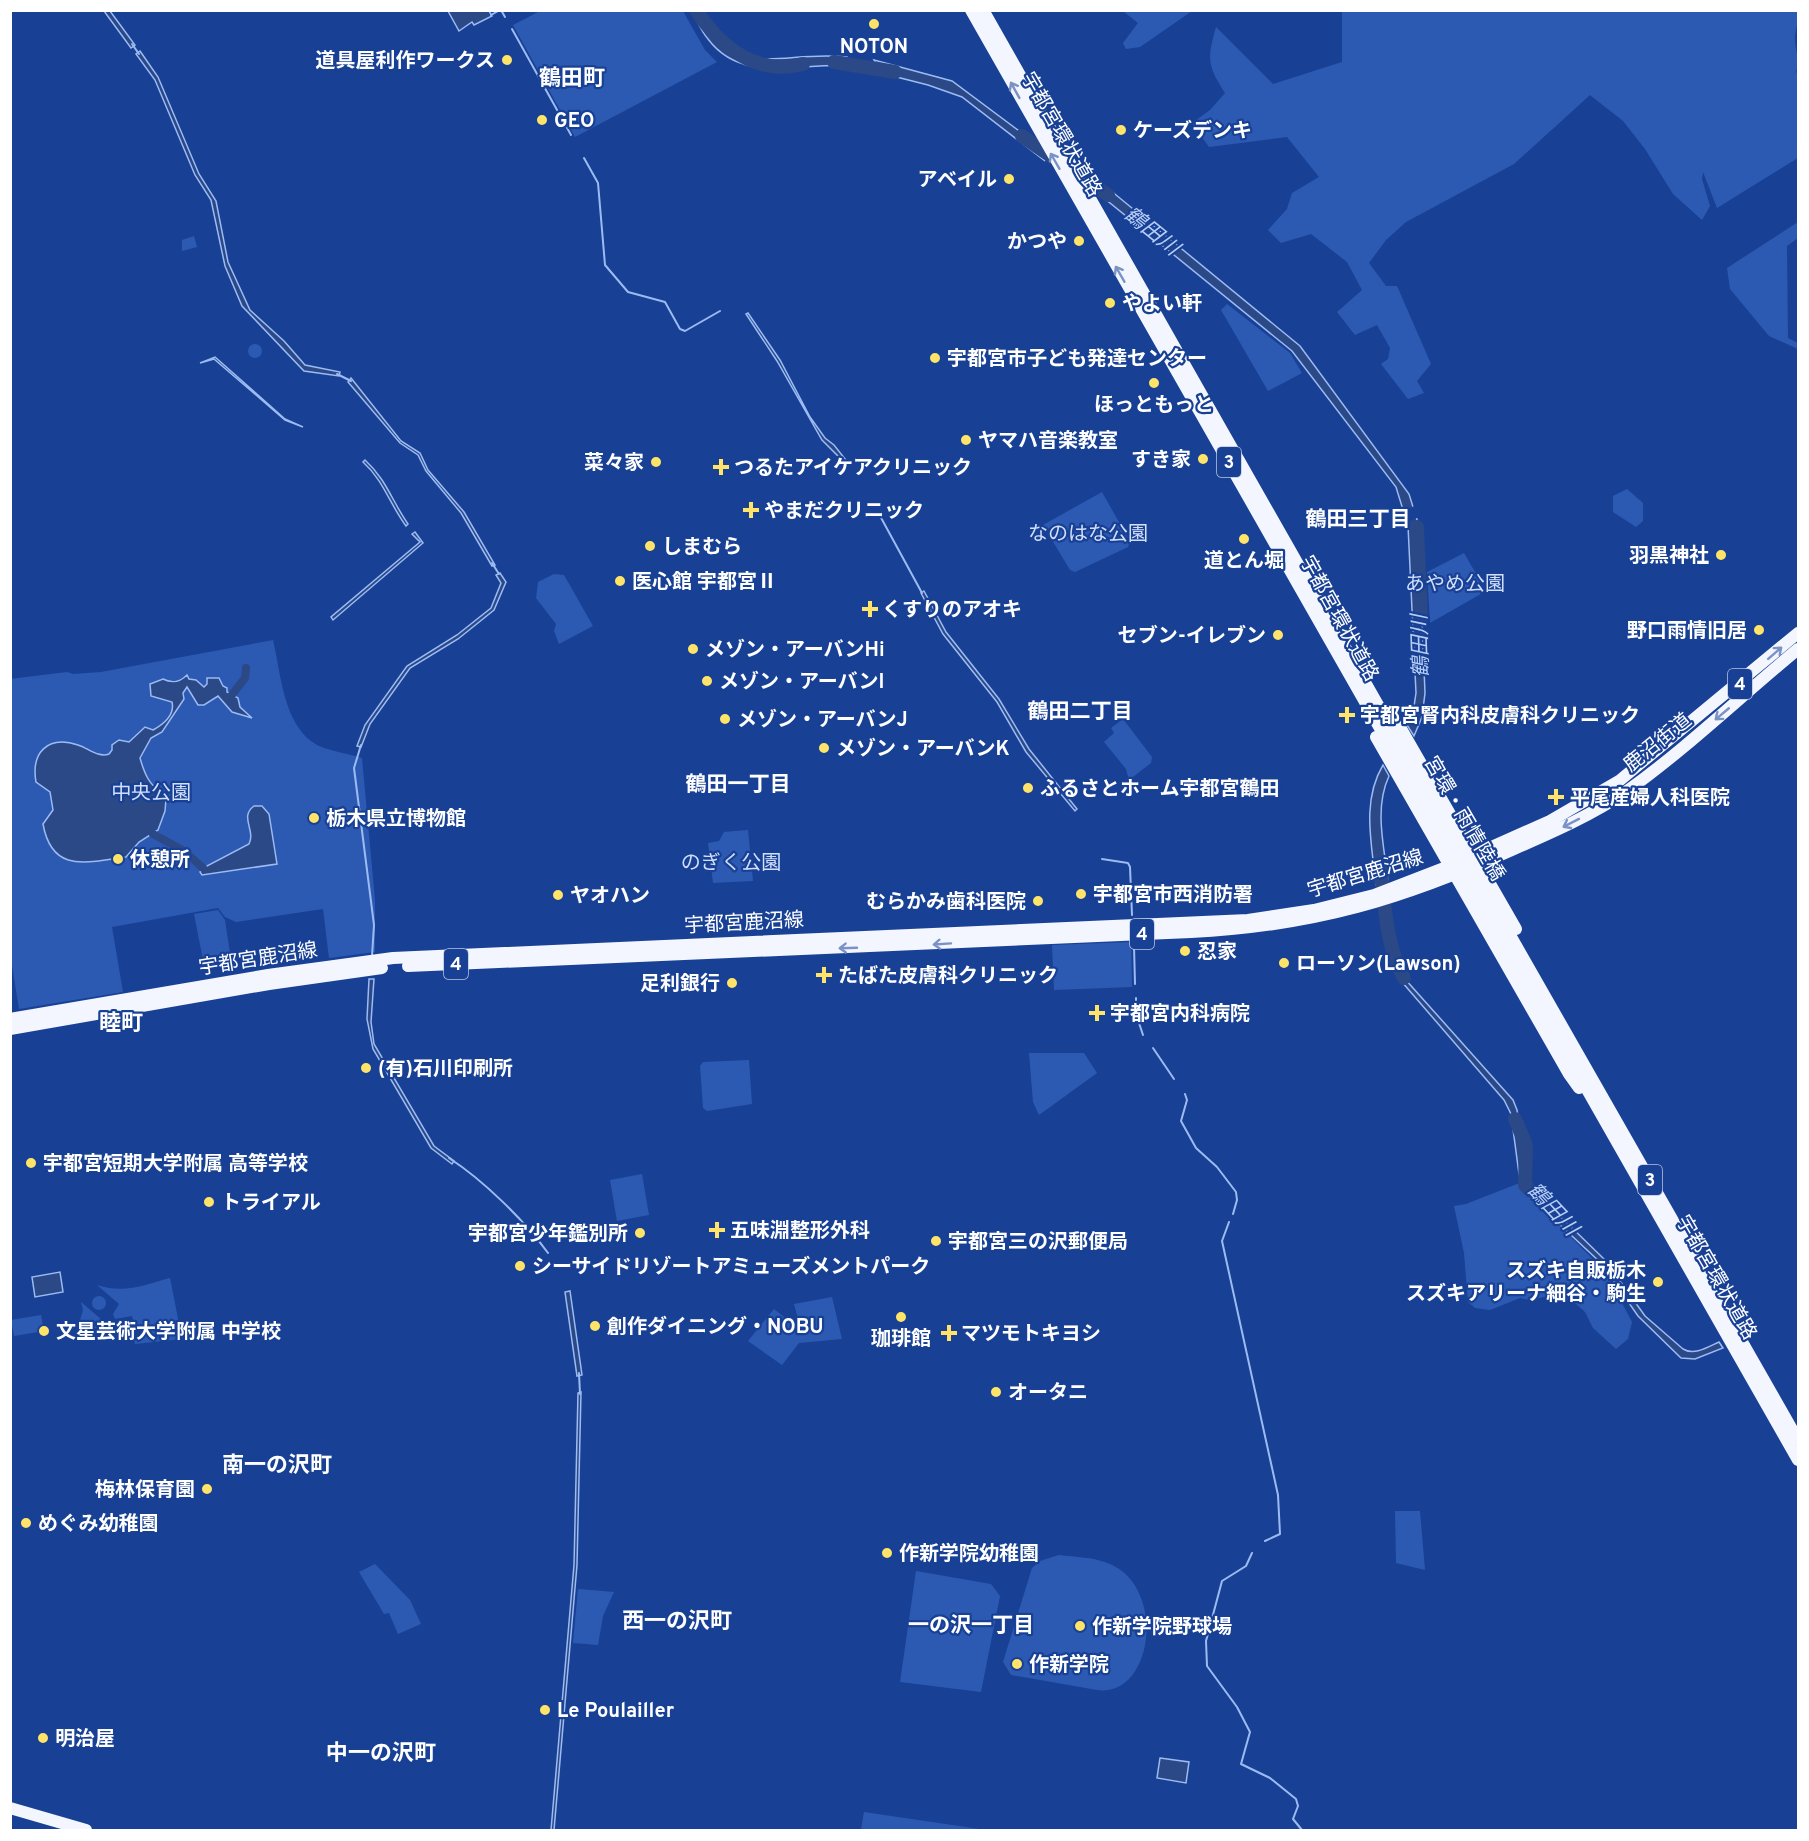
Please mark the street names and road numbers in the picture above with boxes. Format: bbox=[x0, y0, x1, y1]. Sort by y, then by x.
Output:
street label: 宇都宮環状道路 bbox=[1014, 68, 1107, 202]
road number: 3 bbox=[1217, 447, 1241, 477]
street label: 宇都宮環状道路 bbox=[1293, 551, 1384, 686]
road number: 4 bbox=[1728, 669, 1752, 699]
street label: 鹿沼街道 bbox=[1619, 708, 1698, 779]
street label: 宮環・雨情陸橋 bbox=[1417, 752, 1510, 886]
street label: 宇都宮鹿沼線 bbox=[1304, 845, 1427, 905]
street label: 宇都宮鹿沼線 bbox=[684, 908, 805, 940]
road number: 4 bbox=[1130, 919, 1154, 949]
street label: 宇都宮鹿沼線 bbox=[197, 938, 320, 982]
road number: 4 bbox=[444, 949, 468, 979]
road number: 3 bbox=[1638, 1165, 1662, 1195]
street label: 宇都宮環状道路 bbox=[1669, 1211, 1762, 1345]

